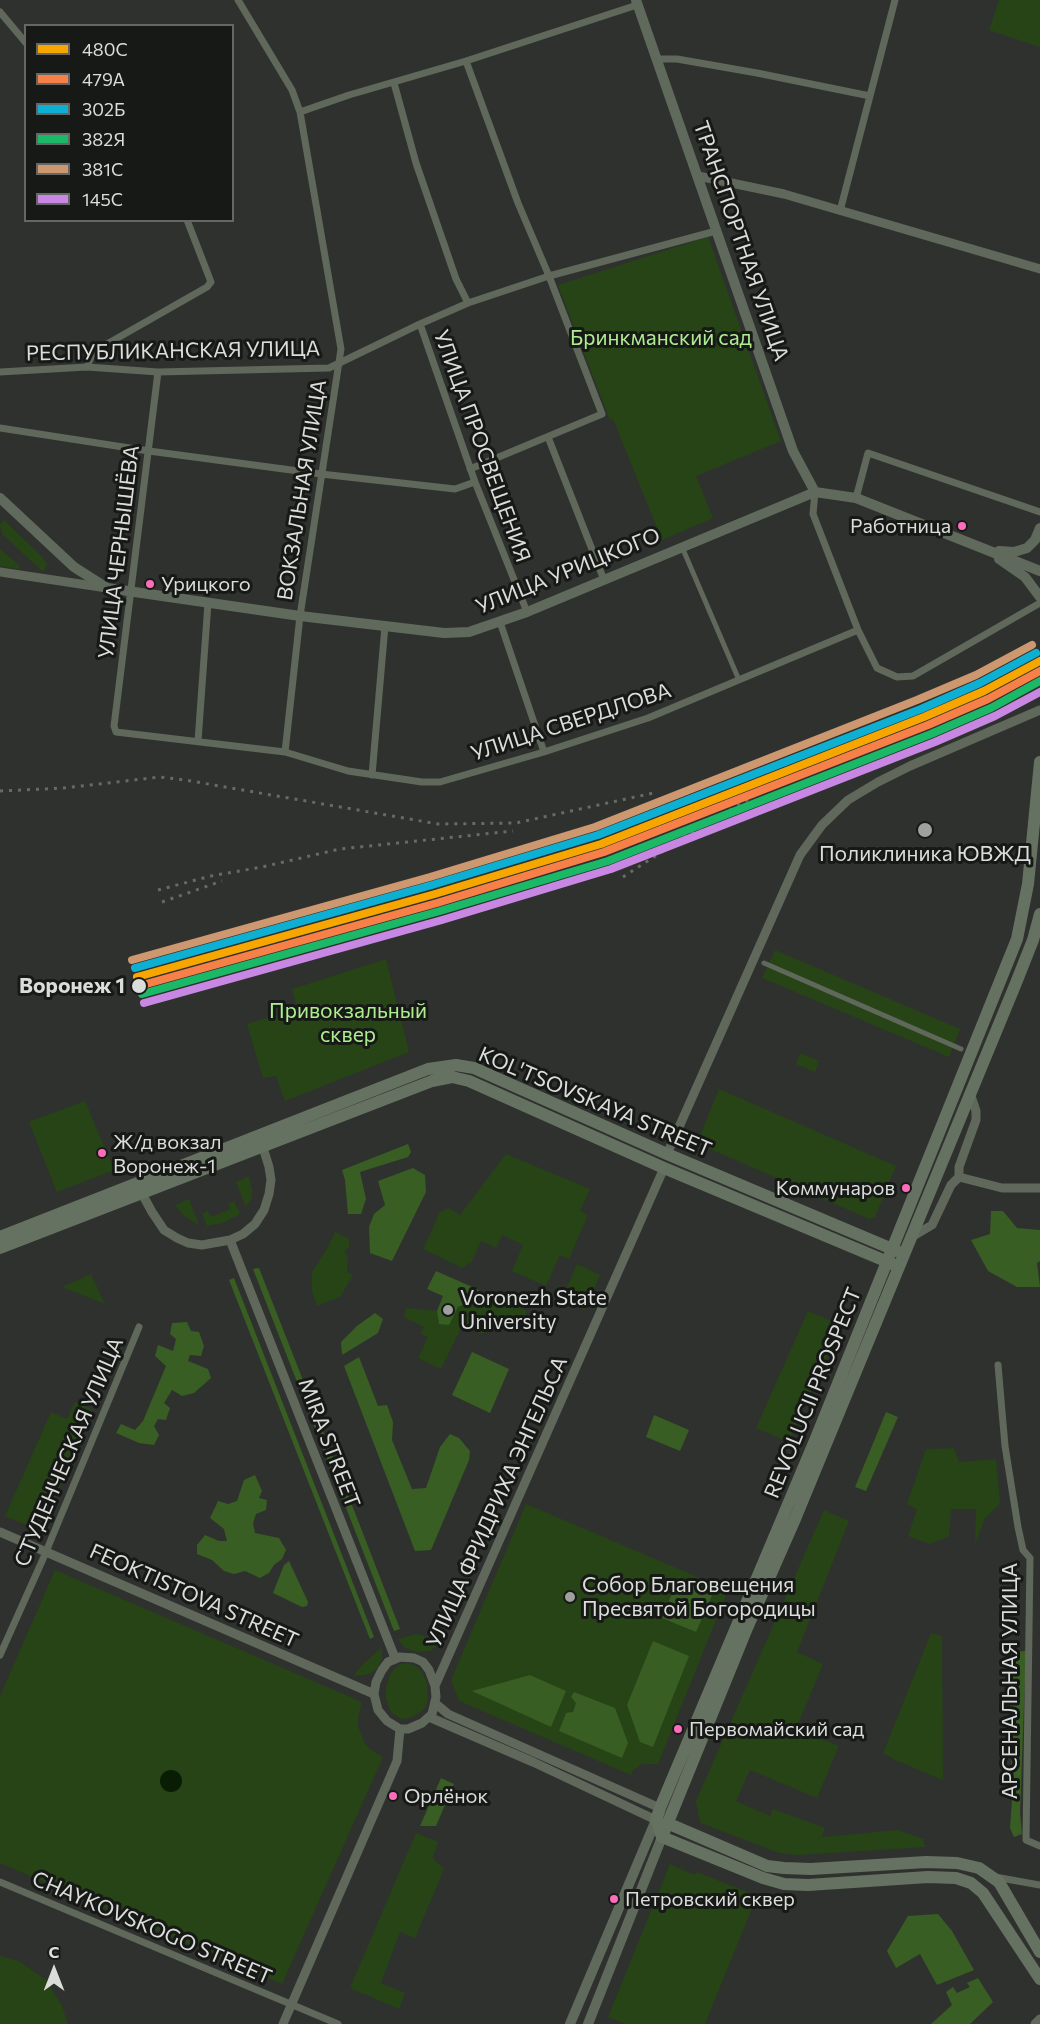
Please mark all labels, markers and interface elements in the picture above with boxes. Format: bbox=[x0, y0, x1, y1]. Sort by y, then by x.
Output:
legend bbox=[24, 24, 234, 222]
text: 480С bbox=[82, 38, 128, 60]
text: 479А bbox=[82, 68, 125, 90]
text: 302Б bbox=[82, 98, 125, 120]
street label: ТРАНСПОРТНАЯ УЛИЦА bbox=[688, 118, 794, 364]
text: 382Я bbox=[82, 128, 125, 150]
text: 381С bbox=[82, 158, 123, 180]
text: 145С bbox=[82, 188, 123, 210]
park label: Бринкманский сад bbox=[570, 325, 752, 351]
street label: УЛИЦА ПРОСВЕЩЕНИЯ bbox=[428, 326, 536, 566]
street label: РЕСПУБЛИКАНСКАЯ УЛИЦА bbox=[26, 336, 320, 366]
street label: ВОКЗАЛЬНАЯ УЛИЦА bbox=[272, 378, 332, 602]
street label: УЛИЦА ЧЕРНЫШЁВА bbox=[93, 444, 145, 660]
place label: Работница bbox=[850, 514, 951, 538]
marker: Работница bbox=[956, 520, 968, 532]
street label: УЛИЦА УРИЦКОГО bbox=[472, 522, 664, 620]
place label: Урицкого bbox=[161, 572, 251, 596]
marker: Урицкого bbox=[144, 578, 156, 590]
street label: УЛИЦА СВЕРДЛОВА bbox=[468, 678, 674, 766]
marker: Поликлиника ЮВЖД bbox=[916, 821, 934, 839]
place label: Поликлиника ЮВЖД bbox=[819, 841, 1031, 867]
place label: Воронеж 1 bbox=[19, 973, 125, 999]
marker: Воронеж 1 bbox=[130, 977, 148, 995]
park label: Привокзальный сквер bbox=[269, 998, 427, 1048]
street label: KOL'TSOVSKAYA STREET bbox=[475, 1041, 715, 1163]
place label: Ж/д вокзал Воронеж-1 bbox=[113, 1130, 221, 1177]
marker: Ж/д вокзал Воронеж-1 bbox=[96, 1147, 108, 1159]
place label: Коммунаров bbox=[776, 1176, 895, 1200]
marker: Коммунаров bbox=[900, 1182, 912, 1194]
street label: REVOLUCII PROSPECT bbox=[759, 1284, 867, 1502]
place label: Voronezh State University bbox=[460, 1285, 607, 1335]
marker: Voronezh State University bbox=[441, 1303, 455, 1317]
street label: СТУДЕНЧЕСКАЯ УЛИЦА bbox=[9, 1333, 129, 1571]
street label: УЛИЦА ФРИДРИХА ЭНГЕЛЬСА bbox=[421, 1353, 573, 1651]
street label: MIRA STREET bbox=[293, 1375, 365, 1511]
street label: FEOKTISTOVA STREET bbox=[86, 1539, 302, 1653]
street label: АРСЕНАЛЬНАЯ УЛИЦА bbox=[997, 1563, 1023, 1799]
place label: Собор Благовещения Пресвятой Богородицы bbox=[582, 1572, 816, 1622]
marker: Собор Благовещения Пресвятой Богородицы bbox=[563, 1590, 577, 1604]
place label: Первомайский сад bbox=[689, 1717, 864, 1741]
marker: Первомайский сад bbox=[672, 1723, 684, 1735]
place label: Орлёнок bbox=[404, 1784, 488, 1808]
marker: Орлёнок bbox=[387, 1790, 399, 1802]
street label: CHAYKOVSKOGO STREET bbox=[28, 1866, 276, 1990]
place label: Петровский сквер bbox=[625, 1887, 795, 1911]
marker: Петровский сквер bbox=[608, 1893, 620, 1905]
north arrow bbox=[24, 1940, 84, 2000]
text: С bbox=[49, 1942, 59, 1961]

